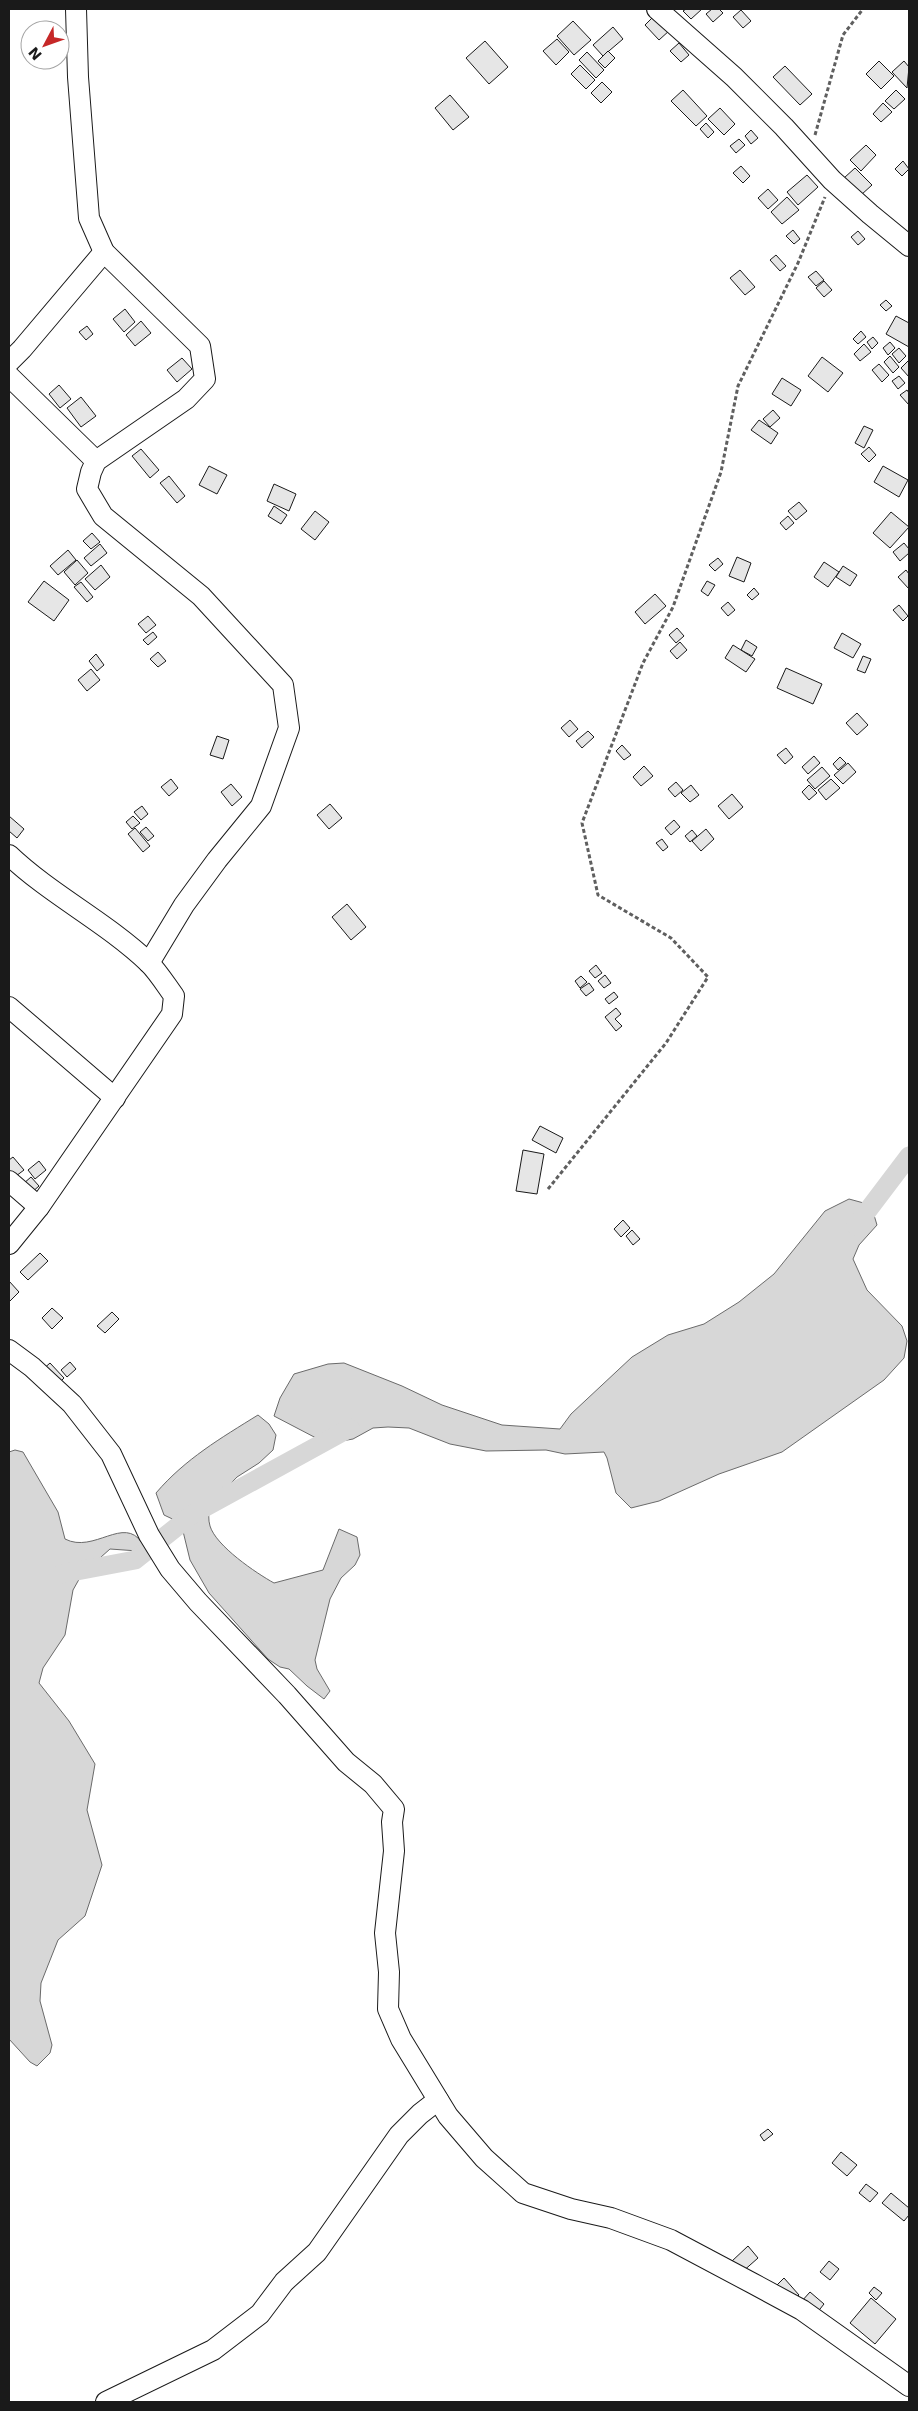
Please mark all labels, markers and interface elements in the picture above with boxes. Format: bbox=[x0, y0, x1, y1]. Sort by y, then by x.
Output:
north arrow bbox=[20, 20, 70, 70]
text: N bbox=[25, 44, 45, 63]

